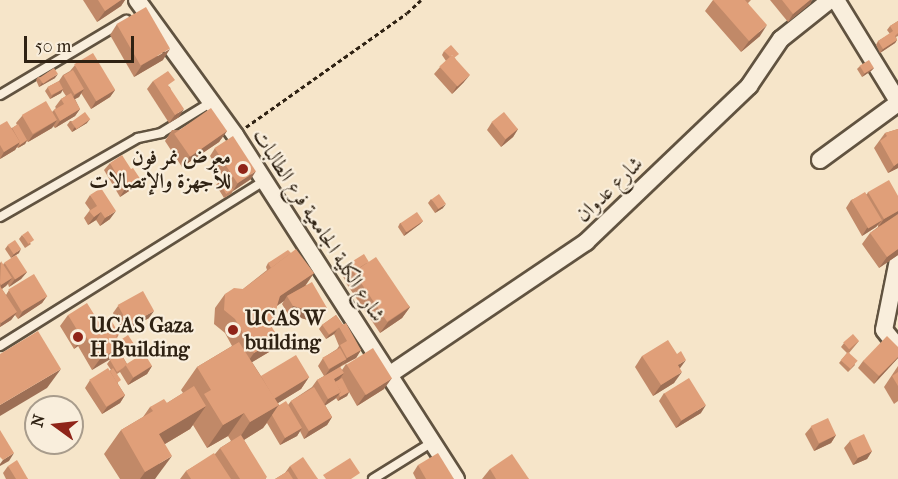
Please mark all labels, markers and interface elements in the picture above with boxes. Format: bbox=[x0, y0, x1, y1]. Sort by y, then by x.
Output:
scale bar bbox=[27, 24, 136, 62]
text: 50 m bbox=[35, 36, 71, 57]
street label: شارع الكلية الجامعية فرع الطالبات bbox=[247, 124, 391, 326]
place label: معرض نمر فون للأجهزة والإتصالات bbox=[89, 144, 231, 194]
street label: شارع عدوان bbox=[570, 151, 648, 227]
marker: معرض نمر فون للأجهزة والإتصالات bbox=[236, 162, 250, 176]
place label: UCAS W building bbox=[245, 305, 325, 355]
place label: UCAS Gaza H Building bbox=[90, 312, 193, 362]
marker: UCAS W building bbox=[226, 323, 240, 337]
marker: UCAS Gaza H Building bbox=[71, 330, 85, 344]
north arrow bbox=[24, 395, 84, 455]
text: N bbox=[27, 412, 49, 429]

